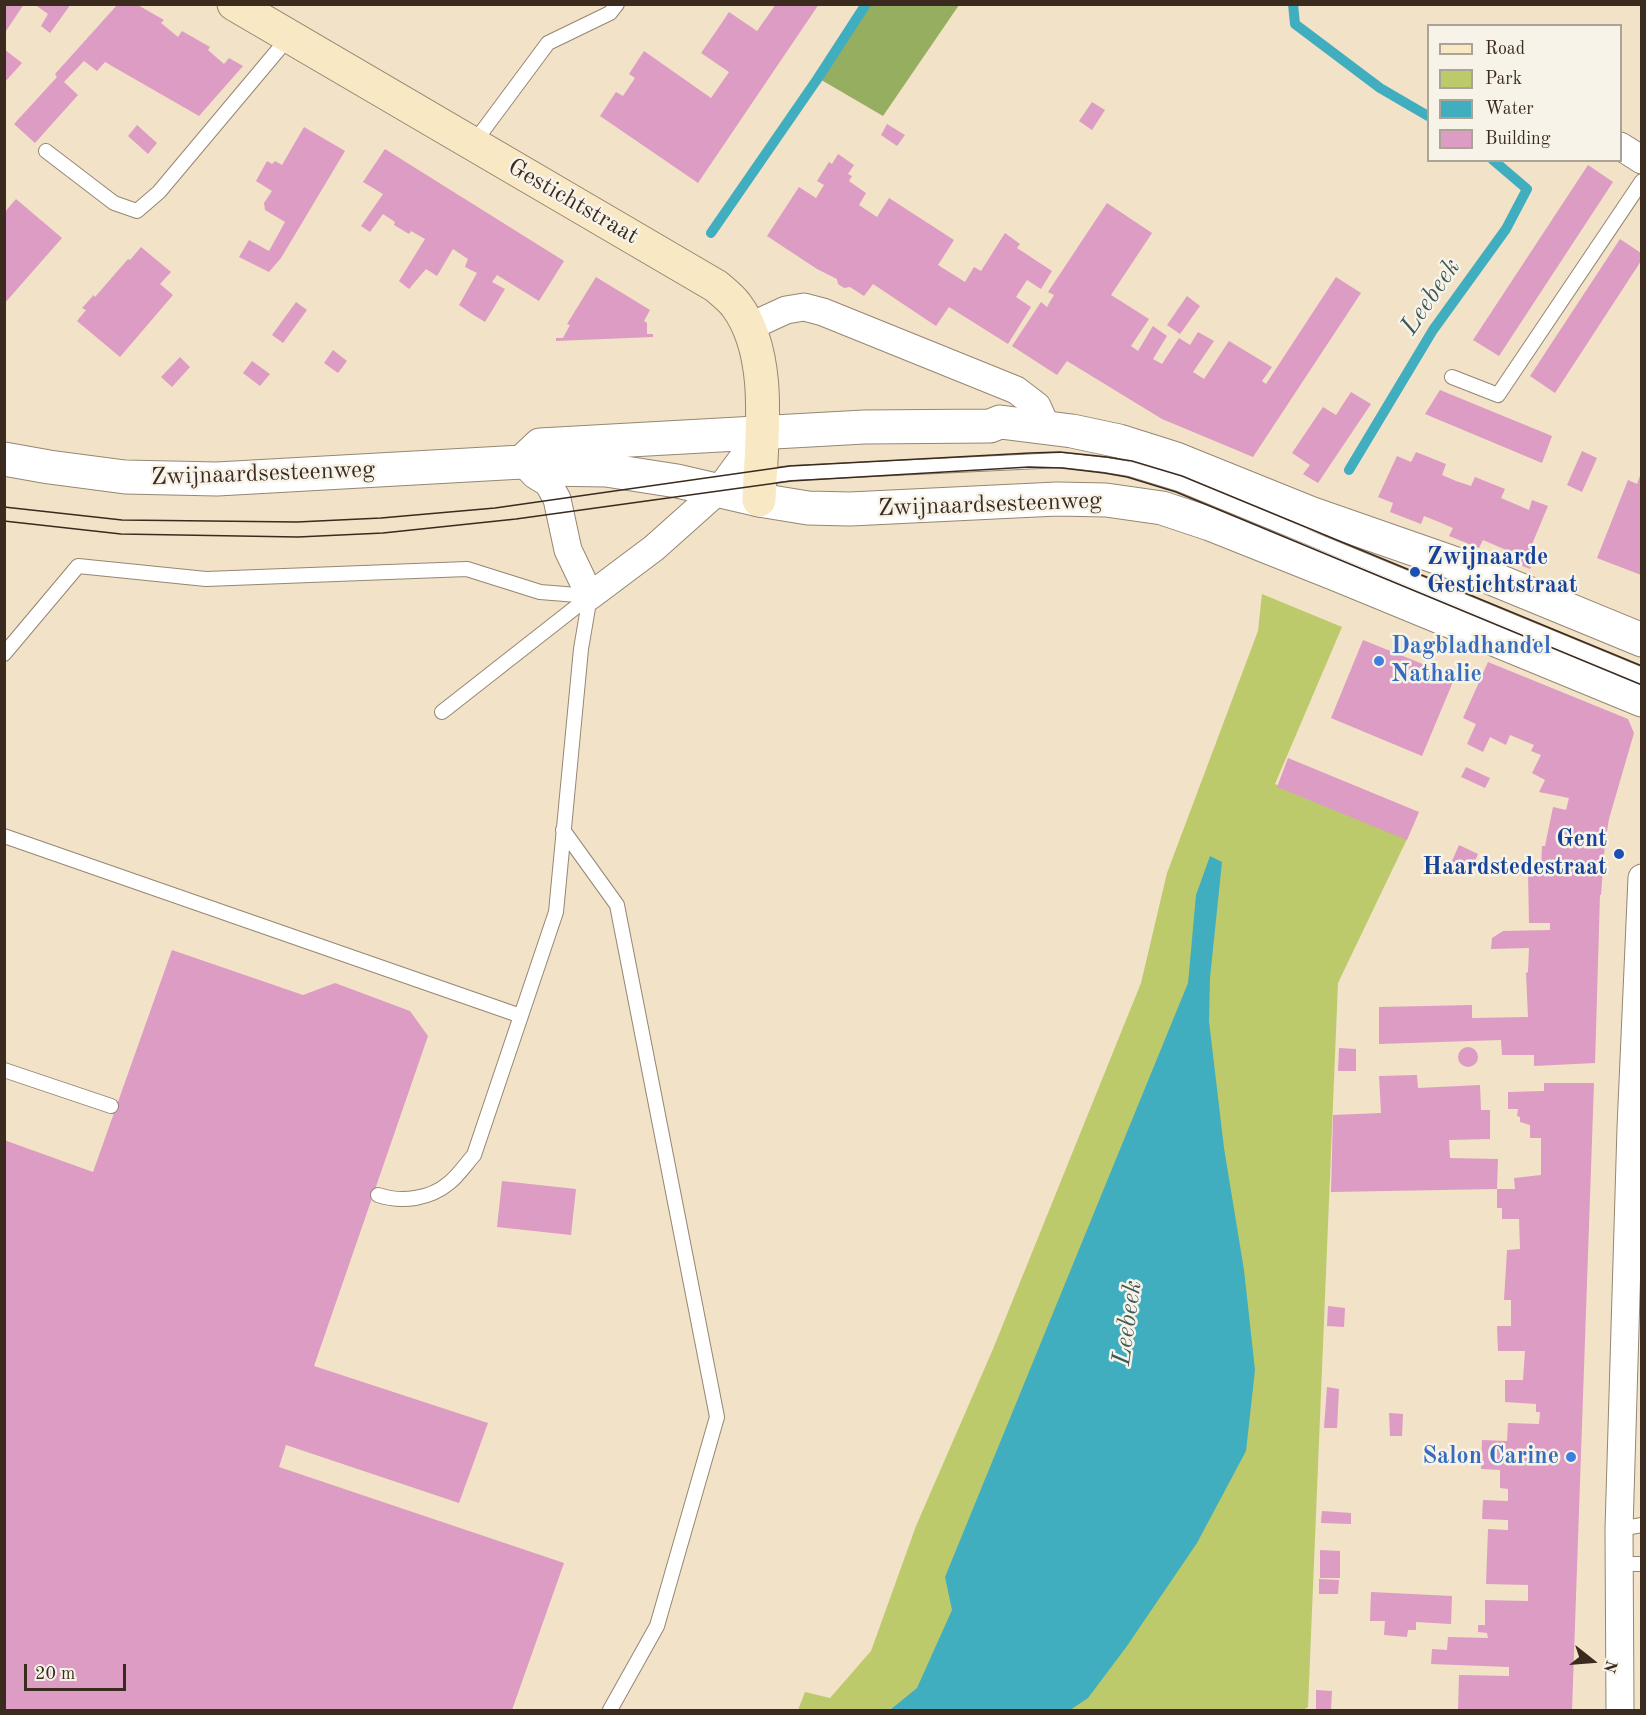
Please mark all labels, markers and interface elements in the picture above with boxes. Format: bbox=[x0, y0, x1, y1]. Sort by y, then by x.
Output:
legend bbox=[1427, 24, 1622, 162]
text: Road bbox=[1485, 40, 1525, 58]
text: Park bbox=[1485, 70, 1522, 88]
text: Water bbox=[1485, 100, 1534, 118]
text: Building bbox=[1485, 130, 1550, 148]
street label: Gestichtstraat bbox=[502, 153, 644, 251]
water label: Leebeek bbox=[1394, 253, 1468, 341]
street label: Zwijnaardsesteenweg bbox=[150, 456, 376, 492]
street label: Zwijnaardsesteenweg bbox=[877, 487, 1103, 523]
place label: Zwijnaarde Gestichtstraat bbox=[1427, 544, 1578, 600]
marker: Zwijnaarde Gestichtstraat bbox=[1408, 565, 1422, 579]
place label: Dagbladhandel Nathalie bbox=[1391, 633, 1551, 689]
marker: Dagbladhandel Nathalie bbox=[1372, 654, 1386, 668]
place label: Gent Haardstedestraat bbox=[1422, 826, 1607, 882]
marker: Gent Haardstedestraat bbox=[1612, 847, 1626, 861]
water label: Leebeek bbox=[1107, 1278, 1149, 1368]
place label: Salon Carine bbox=[1422, 1443, 1559, 1471]
marker: Salon Carine bbox=[1564, 1450, 1578, 1464]
north arrow bbox=[1562, 1631, 1622, 1691]
scale bar bbox=[27, 1652, 129, 1690]
text: N bbox=[1600, 1658, 1619, 1674]
text: 20 m bbox=[35, 1665, 75, 1683]

